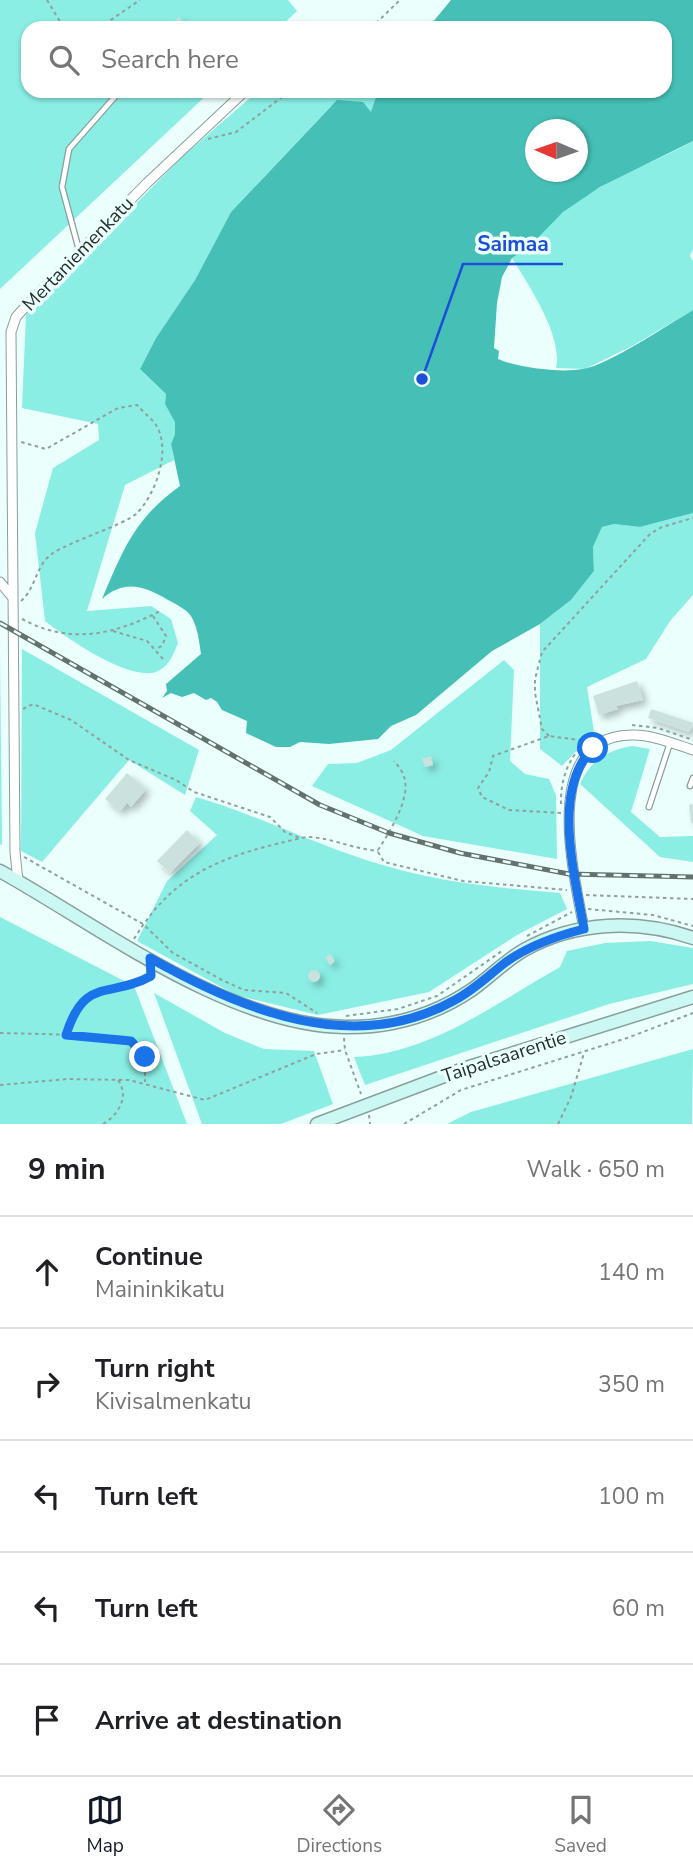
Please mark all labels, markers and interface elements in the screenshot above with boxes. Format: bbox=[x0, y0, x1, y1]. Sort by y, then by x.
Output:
search box bbox=[21, 21, 672, 98]
icon: search bbox=[45, 41, 83, 79]
text: Search here bbox=[101, 42, 239, 77]
north arrow bbox=[525, 119, 588, 182]
street label: Mertaniemenkatu bbox=[17, 191, 139, 317]
callout: Saimaa bbox=[463, 222, 563, 264]
text: Saimaa bbox=[477, 230, 549, 258]
route start bbox=[577, 732, 608, 763]
street label: Taipalsaarentie bbox=[439, 1025, 569, 1089]
route end bbox=[129, 1041, 160, 1072]
text: 9 min bbox=[28, 1149, 106, 1190]
text: Walk · 650 m bbox=[526, 1154, 665, 1185]
text: Continue bbox=[95, 1239, 203, 1274]
icon: ahead bbox=[28, 1253, 66, 1291]
text: 140 m bbox=[598, 1257, 665, 1288]
text: Maininkikatu bbox=[95, 1274, 225, 1305]
text: Turn right bbox=[95, 1351, 214, 1386]
icon: right bbox=[28, 1365, 66, 1403]
text: 350 m bbox=[598, 1369, 665, 1400]
text: Kivisalmenkatu bbox=[95, 1386, 251, 1417]
icon: left bbox=[28, 1477, 66, 1515]
text: Turn left bbox=[95, 1479, 198, 1514]
text: 100 m bbox=[598, 1481, 665, 1512]
icon: left bbox=[28, 1589, 66, 1627]
text: Turn left bbox=[95, 1591, 198, 1626]
text: 60 m bbox=[612, 1593, 665, 1624]
icon: arrive bbox=[28, 1701, 66, 1739]
text: Arrive at destination bbox=[95, 1703, 342, 1738]
tab: Map bbox=[86, 1791, 124, 1859]
tab: Directions bbox=[296, 1791, 382, 1859]
tab: Saved bbox=[554, 1791, 607, 1859]

